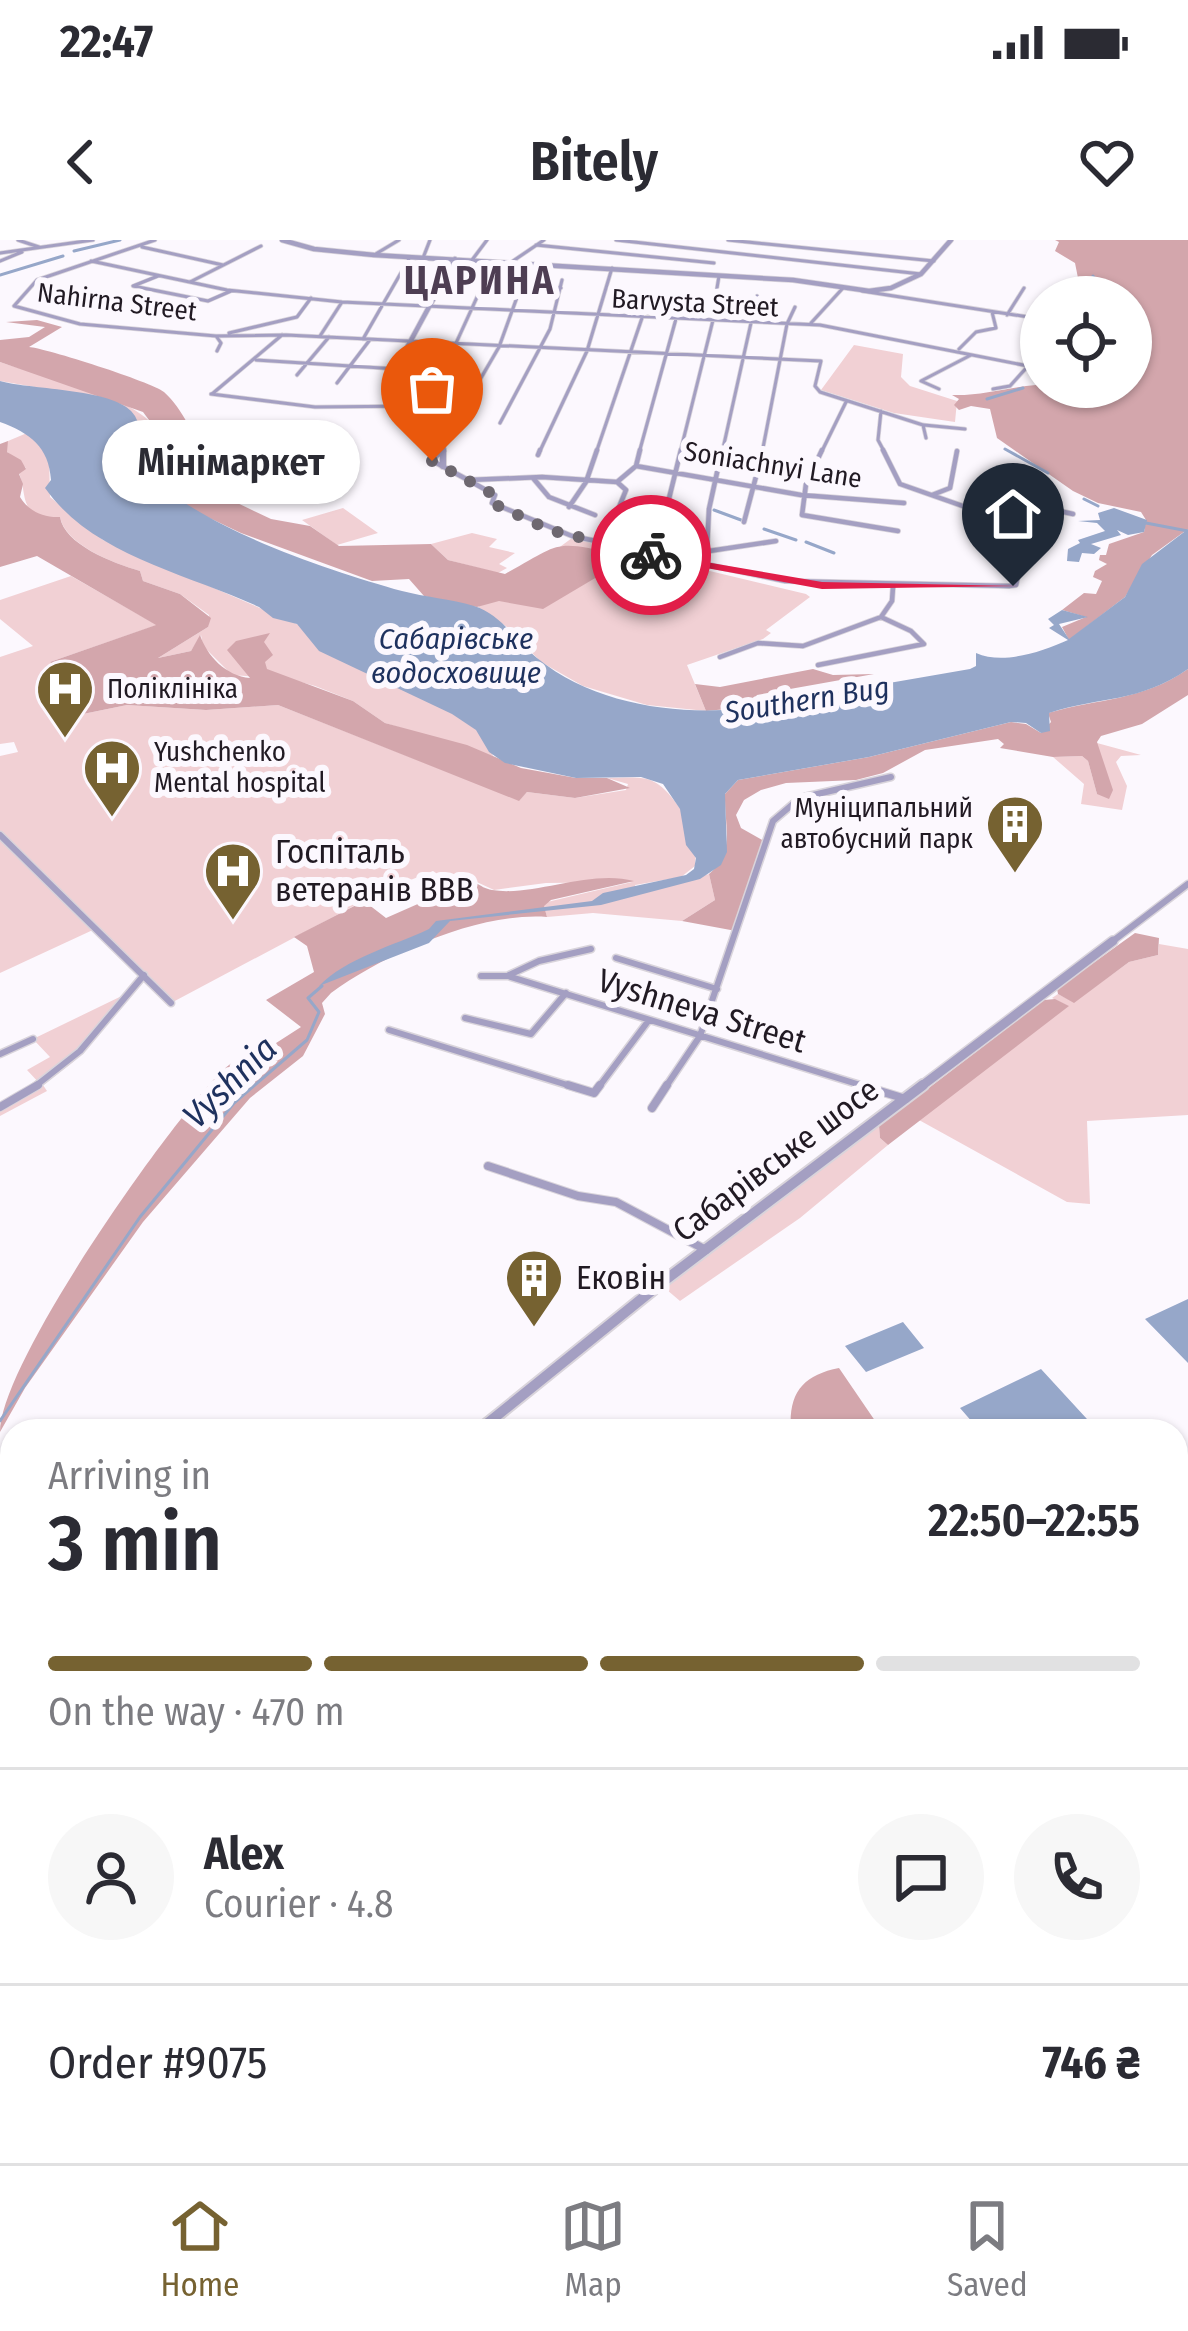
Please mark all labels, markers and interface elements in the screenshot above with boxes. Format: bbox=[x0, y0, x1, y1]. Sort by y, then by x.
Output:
text: 22:47 bbox=[60, 15, 153, 69]
icon: back bbox=[48, 129, 114, 195]
icon: heart bbox=[1074, 129, 1140, 195]
text: Bitely bbox=[530, 130, 658, 194]
district label: ЦАРИНА bbox=[404, 258, 556, 304]
street label: Nahirna Street bbox=[36, 276, 199, 328]
map controls bbox=[1020, 276, 1152, 408]
button: locate bbox=[1020, 276, 1152, 408]
street label: Barvysta Street bbox=[611, 283, 780, 323]
pin bbox=[381, 338, 483, 461]
icon: bag bbox=[399, 356, 465, 422]
callout: Мінімаркет bbox=[102, 419, 360, 503]
street label: Soniachnyi Lane bbox=[682, 435, 864, 495]
text: Мінімаркет bbox=[137, 439, 325, 485]
pin bbox=[962, 463, 1064, 586]
icon: home bbox=[980, 481, 1046, 547]
courier bbox=[591, 495, 711, 615]
icon: bike bbox=[618, 522, 684, 588]
water label: Сабарівське водосховище bbox=[371, 621, 541, 691]
hospital icon: Поліклініка bbox=[34, 658, 96, 740]
water label: Southern Bug bbox=[721, 669, 892, 731]
place label: Поліклініка bbox=[107, 673, 238, 705]
place label: Yushchenko Mental hospital bbox=[154, 736, 326, 799]
hospital icon: Yushchenko Mental hospital bbox=[81, 737, 143, 819]
place label: Муніципальний автобусний парк bbox=[781, 792, 973, 855]
building icon: Муніципальний автобусний парк bbox=[984, 793, 1046, 875]
place label: Госпіталь ветеранів ВВВ bbox=[275, 832, 474, 910]
hospital icon: Госпіталь ветеранів ВВВ bbox=[202, 840, 264, 922]
street label: Vyshneva Street bbox=[593, 960, 811, 1062]
water label: Vyshnia bbox=[174, 1027, 286, 1137]
street label: Сабарівське шосе bbox=[665, 1070, 887, 1250]
building icon: Ековін bbox=[503, 1247, 565, 1329]
place label: Ековін bbox=[576, 1258, 666, 1298]
text: Arriving in bbox=[48, 1453, 211, 1499]
text: 22:50–22:55 bbox=[928, 1494, 1140, 1548]
text: 3 min bbox=[48, 1497, 222, 1591]
text: On the way · 470 m bbox=[48, 1689, 344, 1735]
button: person bbox=[48, 1814, 174, 1940]
button: chat bbox=[858, 1814, 984, 1940]
button: phone bbox=[1014, 1814, 1140, 1940]
text: Alex bbox=[204, 1827, 284, 1881]
text: Courier · 4.8 bbox=[204, 1881, 394, 1927]
text: Order #9075 bbox=[48, 2036, 267, 2090]
text: 746 ₴ bbox=[1042, 2036, 1140, 2090]
tab: Home bbox=[160, 2193, 239, 2305]
tab: Map bbox=[560, 2193, 626, 2305]
tab: Saved bbox=[947, 2193, 1028, 2305]

